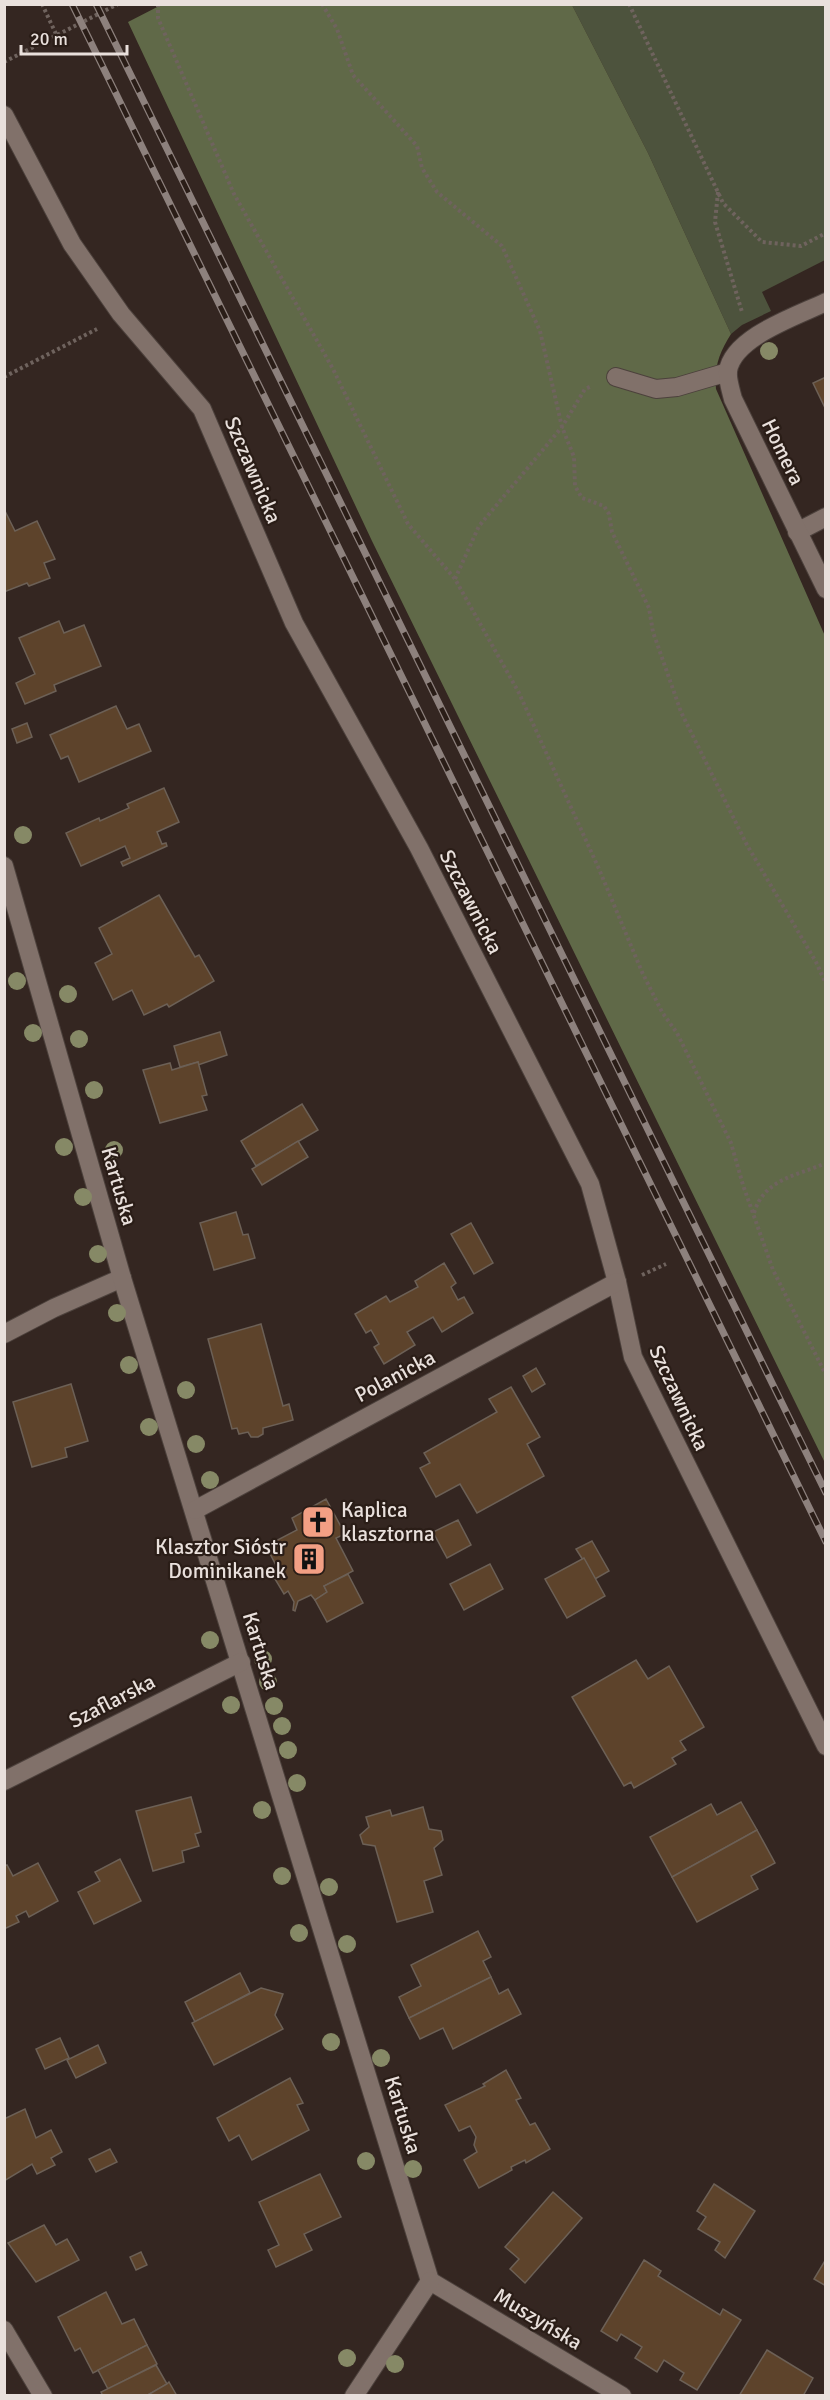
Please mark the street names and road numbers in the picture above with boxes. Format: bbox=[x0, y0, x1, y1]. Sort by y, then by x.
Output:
street label: Szczawnicka bbox=[219, 413, 287, 527]
street label: Homera bbox=[756, 415, 810, 489]
street label: Szczawnicka bbox=[434, 845, 508, 959]
street label: Kartuska bbox=[95, 1144, 143, 1228]
street label: Szczawnicka bbox=[643, 1341, 715, 1455]
street label: Polanicka bbox=[350, 1344, 440, 1408]
street label: Kartuska bbox=[237, 1609, 285, 1693]
street label: Szaflarska bbox=[65, 1668, 159, 1734]
street label: Kartuska bbox=[379, 2073, 427, 2157]
street label: Muszyńska bbox=[489, 2282, 587, 2356]

